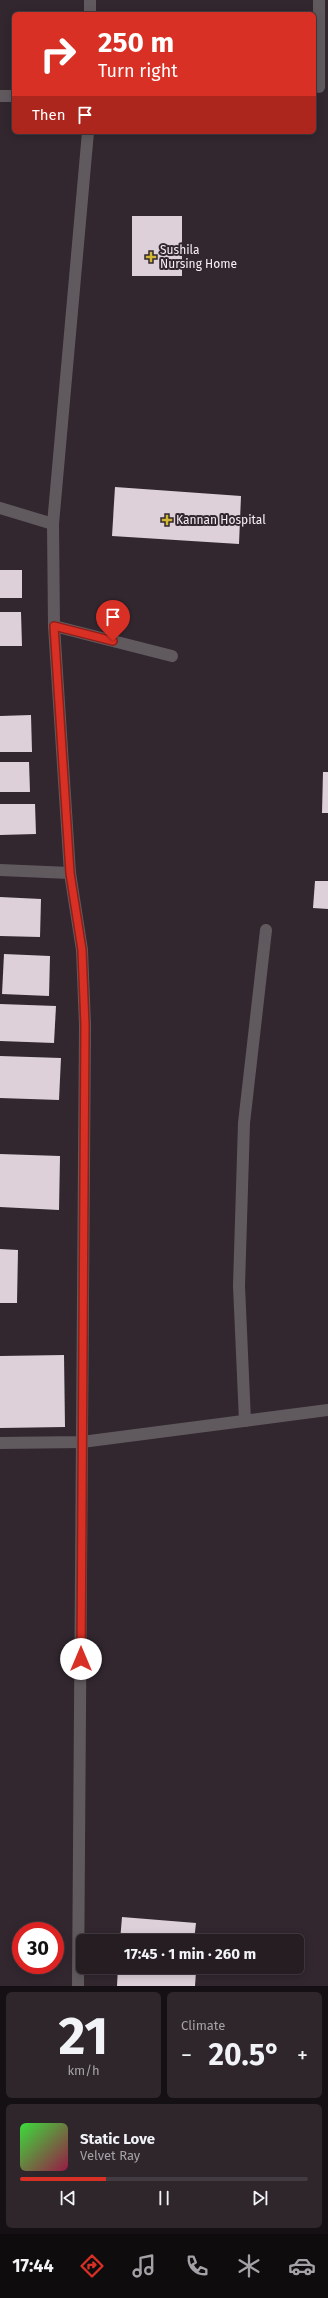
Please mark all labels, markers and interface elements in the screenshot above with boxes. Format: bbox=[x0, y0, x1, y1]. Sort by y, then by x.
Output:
text: 250 m bbox=[98, 26, 174, 59]
icon: right bbox=[32, 28, 84, 80]
text: Turn right bbox=[98, 60, 178, 82]
icon: arrive bbox=[74, 104, 96, 126]
text: Then bbox=[32, 106, 66, 124]
place label: Sushila Nursing Home bbox=[160, 243, 237, 271]
marker: Sushila Nursing Home bbox=[145, 251, 157, 263]
place label: Kannan Hospital bbox=[176, 513, 266, 527]
marker: Kannan Hospital bbox=[161, 514, 173, 526]
pin bbox=[96, 600, 130, 641]
icon: arrive bbox=[102, 606, 124, 628]
position arrow bbox=[60, 1638, 102, 1680]
speed limit sign: 30 bbox=[12, 1922, 64, 1974]
text: 17:45 · 1 min · 260 m bbox=[124, 1945, 256, 1963]
text: 21 bbox=[59, 2005, 108, 2068]
text: Climate bbox=[181, 2018, 225, 2033]
text: 20.5° bbox=[209, 2037, 281, 2073]
text: − bbox=[181, 2042, 192, 2069]
text: + bbox=[297, 2042, 308, 2069]
text: km/h bbox=[67, 2063, 100, 2078]
text: Static Love bbox=[80, 2130, 155, 2148]
text: Velvet Ray bbox=[80, 2148, 140, 2163]
icon: previous bbox=[57, 2187, 79, 2209]
icon: pause bbox=[153, 2187, 175, 2209]
icon: next bbox=[249, 2187, 271, 2209]
icon: directions bbox=[78, 2252, 106, 2280]
icon: music bbox=[130, 2252, 158, 2280]
icon: phone bbox=[183, 2252, 211, 2280]
icon: climate bbox=[235, 2252, 263, 2280]
icon: car bbox=[288, 2252, 316, 2280]
text: 17:44 bbox=[12, 2255, 54, 2277]

